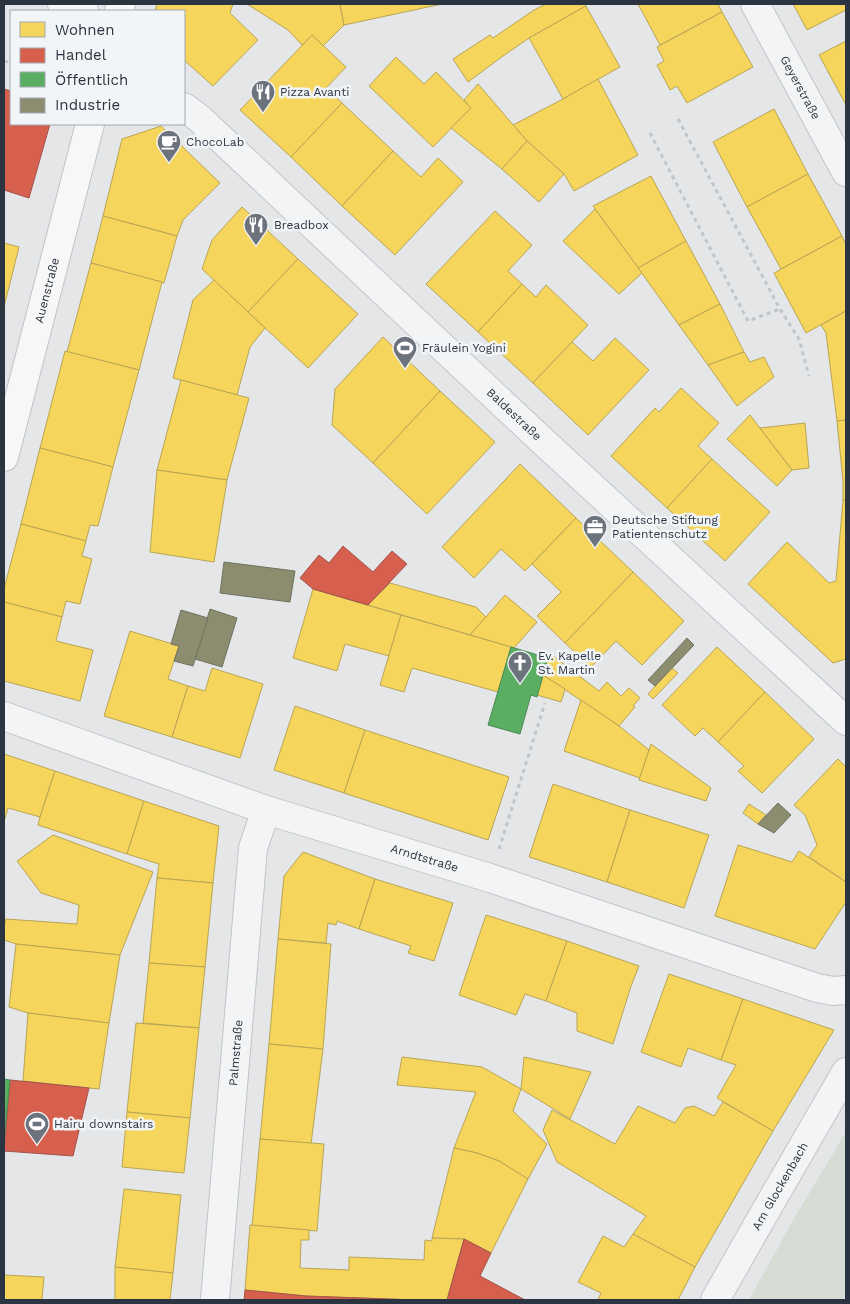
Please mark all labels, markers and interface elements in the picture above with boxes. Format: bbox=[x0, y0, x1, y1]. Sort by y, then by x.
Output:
legend bbox=[10, 10, 185, 125]
text: Wohnen bbox=[55, 21, 114, 39]
text: Handel bbox=[55, 46, 107, 64]
street label: Geyerstraße bbox=[777, 53, 823, 122]
text: Öffentlich bbox=[55, 71, 128, 89]
restaurant icon: Pizza Avanti bbox=[250, 79, 276, 113]
place label: Pizza Avanti bbox=[280, 85, 349, 99]
text: Industrie bbox=[55, 96, 120, 114]
cafe icon: ChocoLab bbox=[156, 129, 182, 163]
place label: ChocoLab bbox=[186, 135, 244, 149]
restaurant icon: Breadbox bbox=[243, 212, 269, 246]
place label: Breadbox bbox=[274, 218, 329, 232]
street label: Auenstraße bbox=[32, 256, 62, 325]
sports icon: Fräulein Yogini bbox=[392, 335, 418, 369]
place label: Fräulein Yogini bbox=[422, 341, 506, 355]
street label: Baldestraße bbox=[484, 385, 544, 443]
place label: Deutsche Stiftung Patientenschutz bbox=[612, 513, 718, 541]
office icon: Deutsche Stiftung Patientenschutz bbox=[582, 514, 608, 548]
place label: Ev. Kapelle St. Martin bbox=[538, 649, 601, 677]
church icon: Ev. Kapelle St. Martin bbox=[507, 650, 533, 684]
street label: Arndtstraße bbox=[389, 841, 460, 875]
street label: Palmstraße bbox=[226, 1019, 246, 1087]
sports icon: Hairu downstairs bbox=[24, 1111, 50, 1145]
place label: Hairu downstairs bbox=[54, 1117, 153, 1131]
street label: Am Glockenbach bbox=[749, 1140, 811, 1233]

